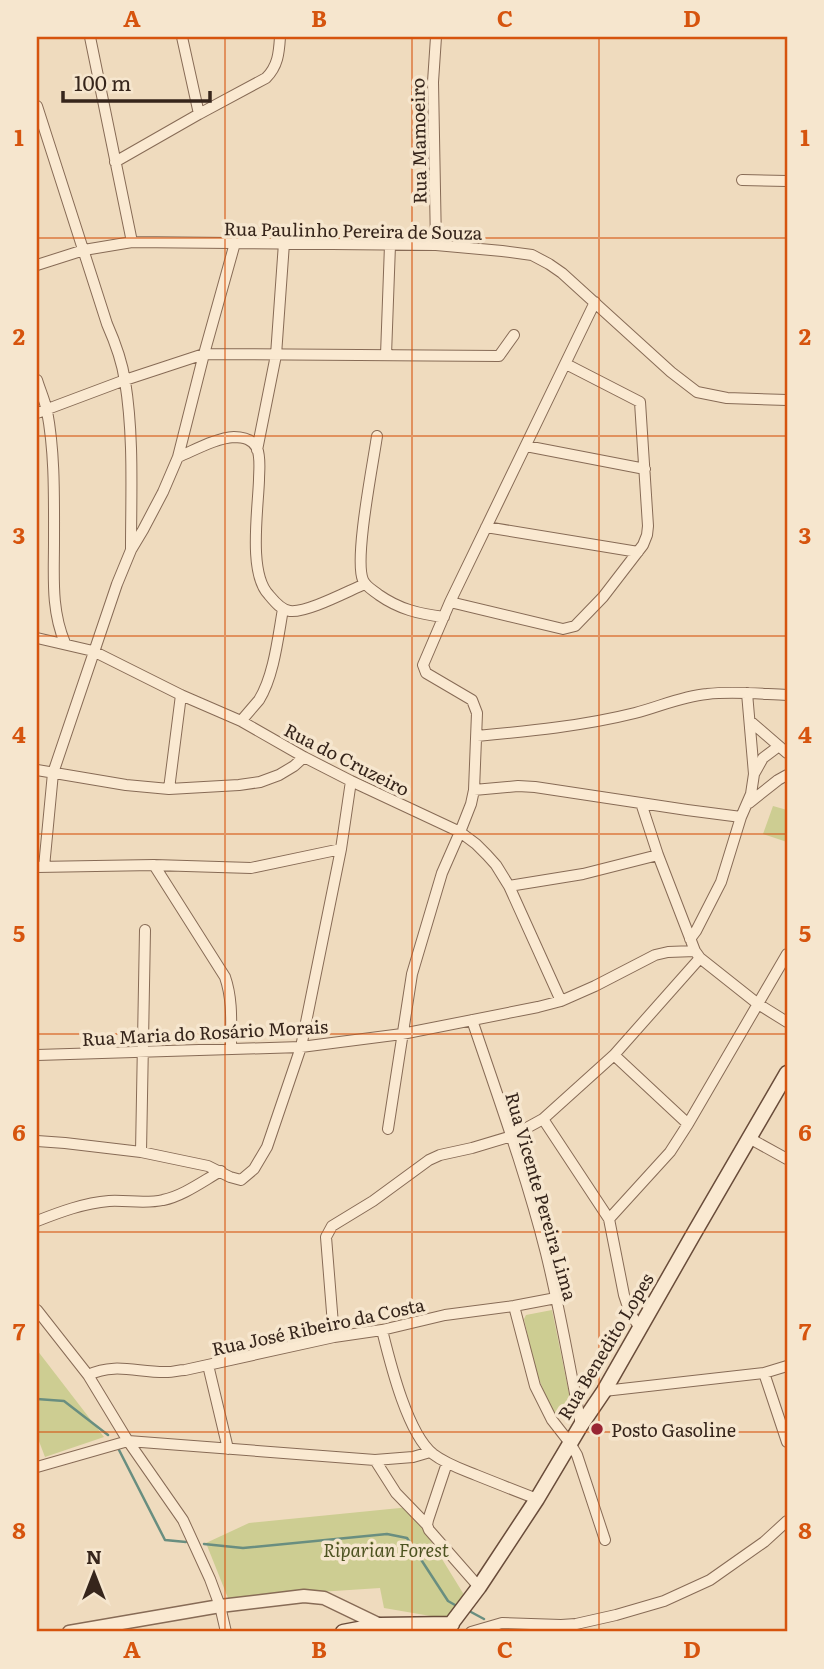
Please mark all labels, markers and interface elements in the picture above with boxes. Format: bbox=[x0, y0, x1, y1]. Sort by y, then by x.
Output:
text: A bbox=[123, 0, 141, 34]
text: B bbox=[311, 0, 327, 34]
text: C bbox=[497, 0, 513, 34]
text: D bbox=[683, 0, 701, 34]
scale bar bbox=[63, 60, 210, 104]
text: 100 m bbox=[74, 66, 131, 97]
street label: Rua Mamoeiro bbox=[403, 78, 433, 204]
text: 1 bbox=[14, 119, 24, 153]
text: 1 bbox=[800, 119, 810, 153]
street label: Rua Paulinho Pereira de Souza bbox=[223, 214, 483, 246]
text: 2 bbox=[13, 318, 25, 352]
text: 2 bbox=[799, 318, 811, 352]
text: 3 bbox=[13, 517, 25, 551]
text: 3 bbox=[799, 517, 811, 551]
text: 4 bbox=[12, 716, 26, 750]
street label: Rua do Cruzeiro bbox=[280, 716, 414, 802]
text: 4 bbox=[798, 716, 812, 750]
text: 5 bbox=[13, 915, 25, 949]
text: 5 bbox=[799, 915, 811, 949]
street label: Rua Maria do Rosário Morais bbox=[81, 1012, 329, 1052]
street label: Rua Vicente Pereira Lima bbox=[499, 1089, 585, 1304]
text: 6 bbox=[12, 1114, 26, 1148]
text: 6 bbox=[798, 1114, 812, 1148]
street label: Rua Benedito Lopes bbox=[550, 1267, 660, 1425]
street label: Rua José Ribeiro da Costa bbox=[209, 1290, 427, 1362]
text: 7 bbox=[13, 1313, 26, 1347]
text: 7 bbox=[799, 1313, 812, 1347]
place label: Posto Gasoline bbox=[611, 1416, 736, 1443]
marker: Posto Gasoline bbox=[589, 1421, 605, 1437]
text: 8 bbox=[12, 1512, 26, 1546]
text: 8 bbox=[798, 1512, 812, 1546]
park label: Riparian Forest bbox=[323, 1536, 449, 1563]
north arrow bbox=[60, 1540, 130, 1610]
text: N bbox=[86, 1542, 102, 1570]
text: A bbox=[123, 1631, 141, 1665]
text: B bbox=[311, 1631, 327, 1665]
text: C bbox=[497, 1631, 513, 1665]
text: D bbox=[683, 1631, 701, 1665]

